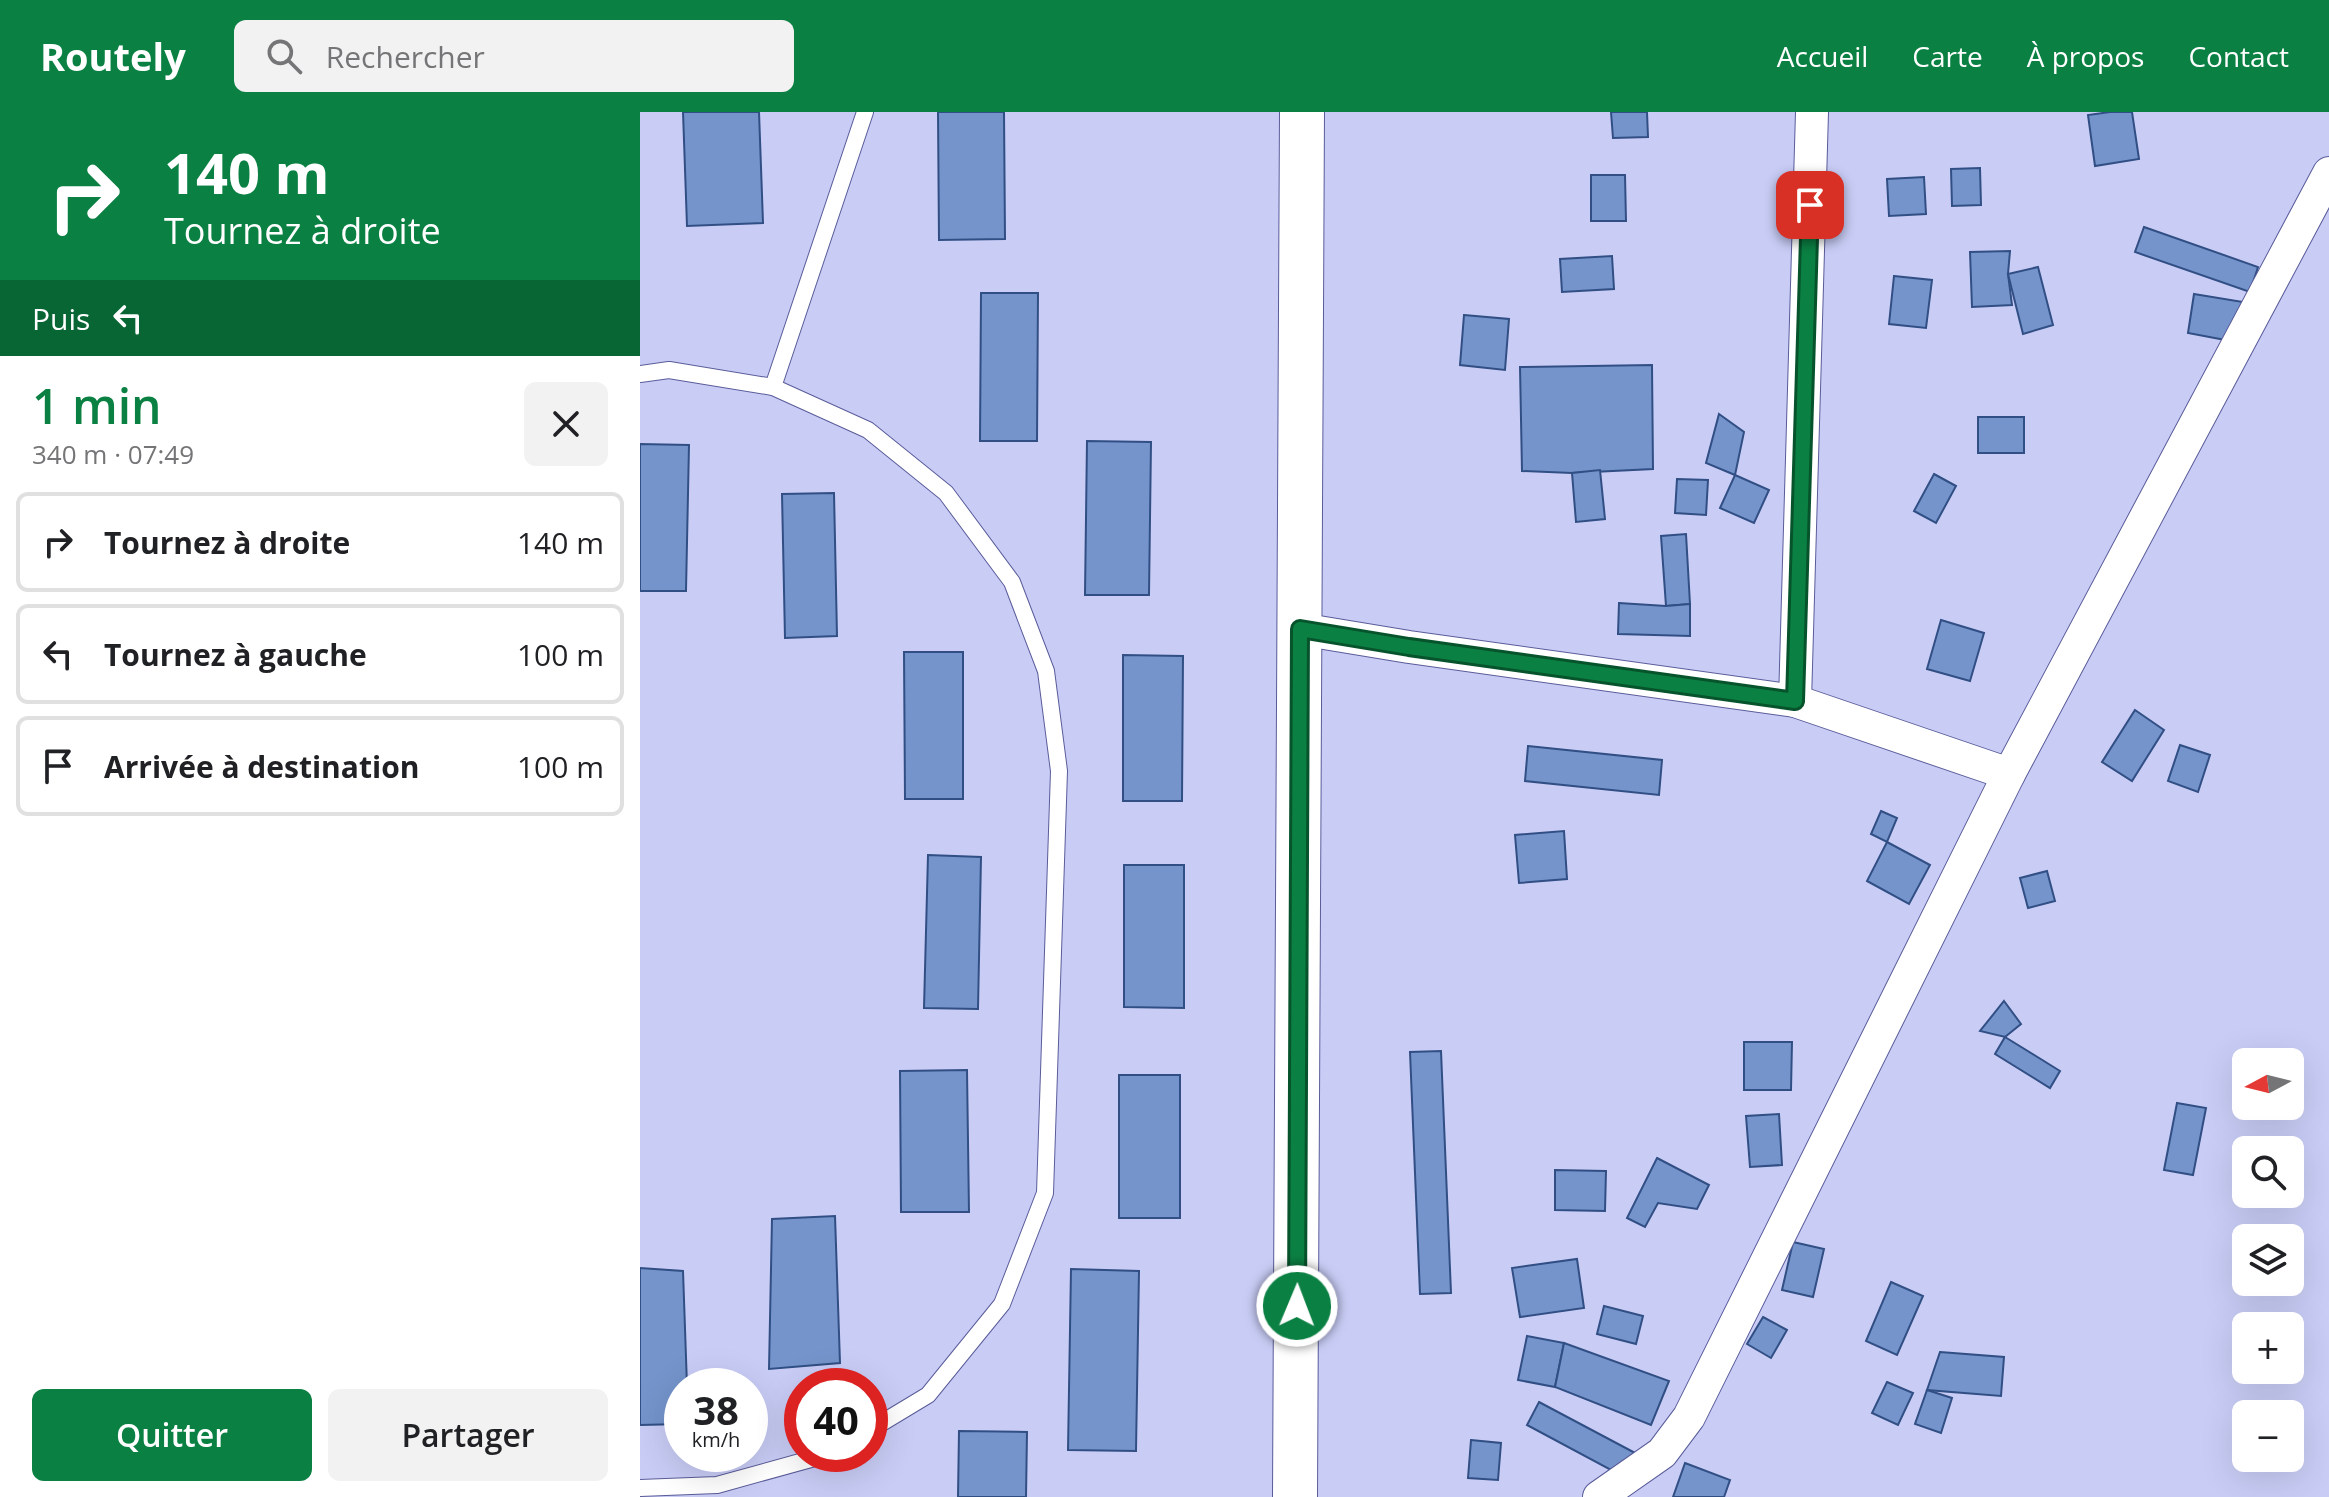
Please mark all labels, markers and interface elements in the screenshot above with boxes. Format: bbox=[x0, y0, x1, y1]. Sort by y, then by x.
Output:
search box bbox=[234, 20, 794, 92]
text: Routely bbox=[40, 30, 186, 82]
icon: search bbox=[262, 34, 306, 78]
text: Rechercher bbox=[326, 36, 485, 77]
text: Accueil bbox=[1777, 37, 1868, 75]
text: Carte bbox=[1912, 37, 1983, 75]
text: À propos bbox=[2027, 37, 2144, 75]
text: Contact bbox=[2188, 37, 2289, 75]
text: 140 m bbox=[164, 134, 330, 210]
icon: right bbox=[32, 144, 136, 248]
pin bbox=[1776, 171, 1844, 239]
icon: arrive bbox=[1788, 183, 1832, 227]
text: Tournez à droite bbox=[164, 206, 441, 255]
icon: left bbox=[106, 296, 150, 340]
text: Puis bbox=[32, 298, 90, 339]
text: 1 min bbox=[32, 373, 162, 438]
button: close bbox=[524, 382, 608, 466]
text: 340 m · 07:49 bbox=[32, 436, 194, 472]
icon: right bbox=[36, 520, 80, 564]
text: Tournez à droite bbox=[104, 522, 350, 563]
text: 140 m bbox=[517, 522, 604, 563]
icon: left bbox=[36, 632, 80, 676]
text: Tournez à gauche bbox=[104, 634, 367, 675]
text: 100 m bbox=[517, 634, 604, 675]
icon: arrive bbox=[36, 744, 80, 788]
text: Arrivée à destination bbox=[104, 746, 419, 787]
text: 100 m bbox=[517, 746, 604, 787]
north arrow bbox=[2232, 1048, 2304, 1120]
map controls bbox=[2232, 1048, 2304, 1472]
button: search bbox=[2232, 1136, 2304, 1208]
button: layers bbox=[2232, 1224, 2304, 1296]
position arrow bbox=[1255, 1264, 1339, 1348]
button: + bbox=[2232, 1312, 2304, 1384]
speed limit sign: 40 bbox=[784, 1368, 888, 1472]
text: 38 bbox=[693, 1382, 739, 1437]
button: Quitter bbox=[32, 1389, 312, 1481]
button: Partager bbox=[328, 1389, 608, 1481]
button: − bbox=[2232, 1400, 2304, 1472]
text: km/h bbox=[692, 1426, 740, 1453]

